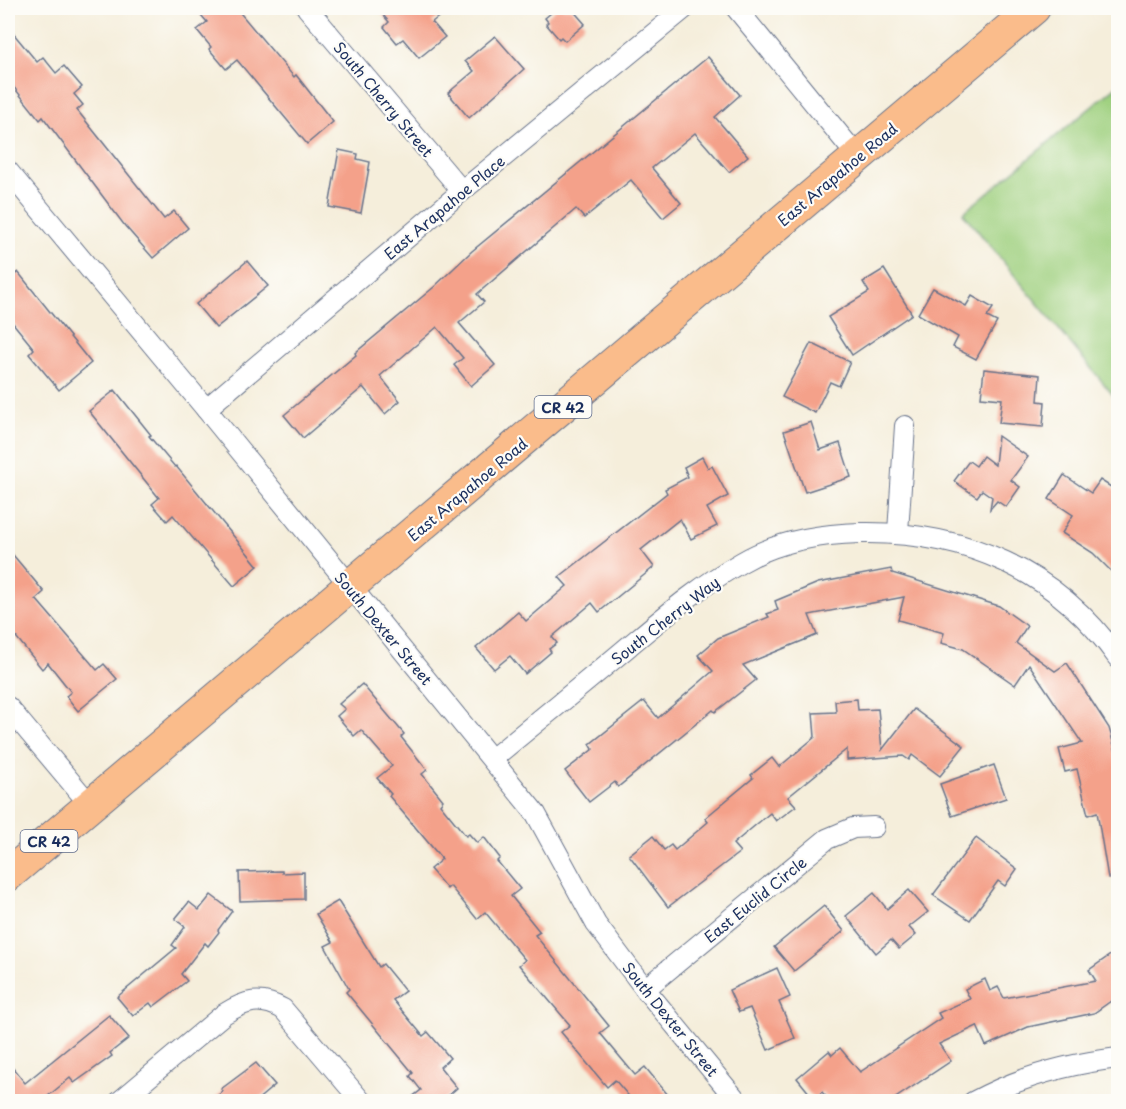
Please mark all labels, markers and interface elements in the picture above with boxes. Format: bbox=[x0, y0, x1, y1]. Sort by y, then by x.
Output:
street label: South Cherry Street bbox=[329, 36, 439, 162]
street label: East Arapahoe Road bbox=[772, 117, 902, 231]
street label: East Arapahoe Place bbox=[378, 149, 510, 265]
road number: CR 42 bbox=[534, 396, 592, 418]
street label: East Arapahoe Road bbox=[402, 432, 532, 546]
street label: South Dexter Street bbox=[330, 566, 438, 690]
street label: South Cherry Way bbox=[606, 570, 724, 670]
road number: CR 42 bbox=[20, 830, 78, 852]
street label: East Euclid Circle bbox=[699, 850, 811, 948]
street label: South Dexter Street bbox=[618, 957, 724, 1081]

